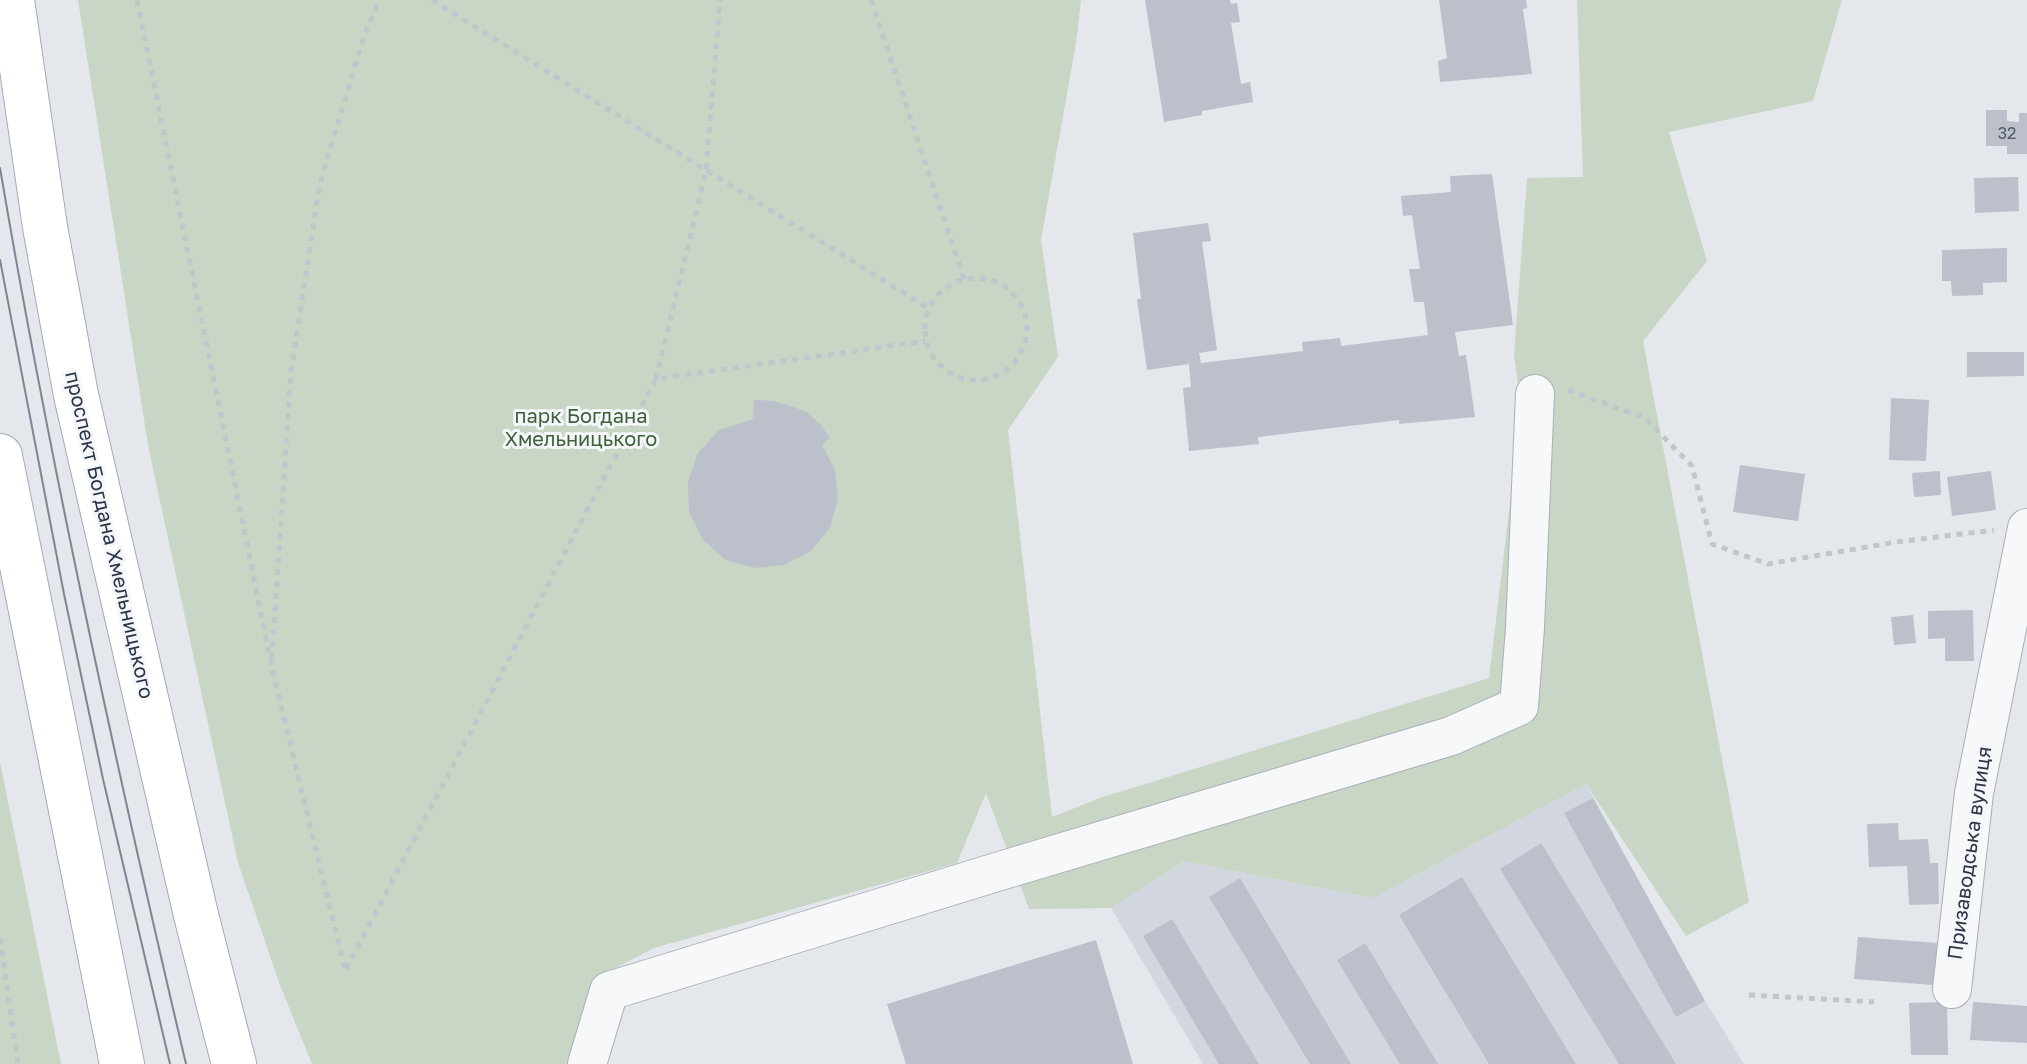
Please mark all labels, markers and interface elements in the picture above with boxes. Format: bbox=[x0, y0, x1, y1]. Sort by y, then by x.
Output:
house number: 32 bbox=[1998, 124, 2016, 144]
street label: проспект Богдана Хмельницького bbox=[60, 369, 158, 701]
park label: парк Богдана Хмельницького bbox=[505, 405, 657, 452]
street label: Призаводська вулиця bbox=[1943, 745, 1997, 961]

